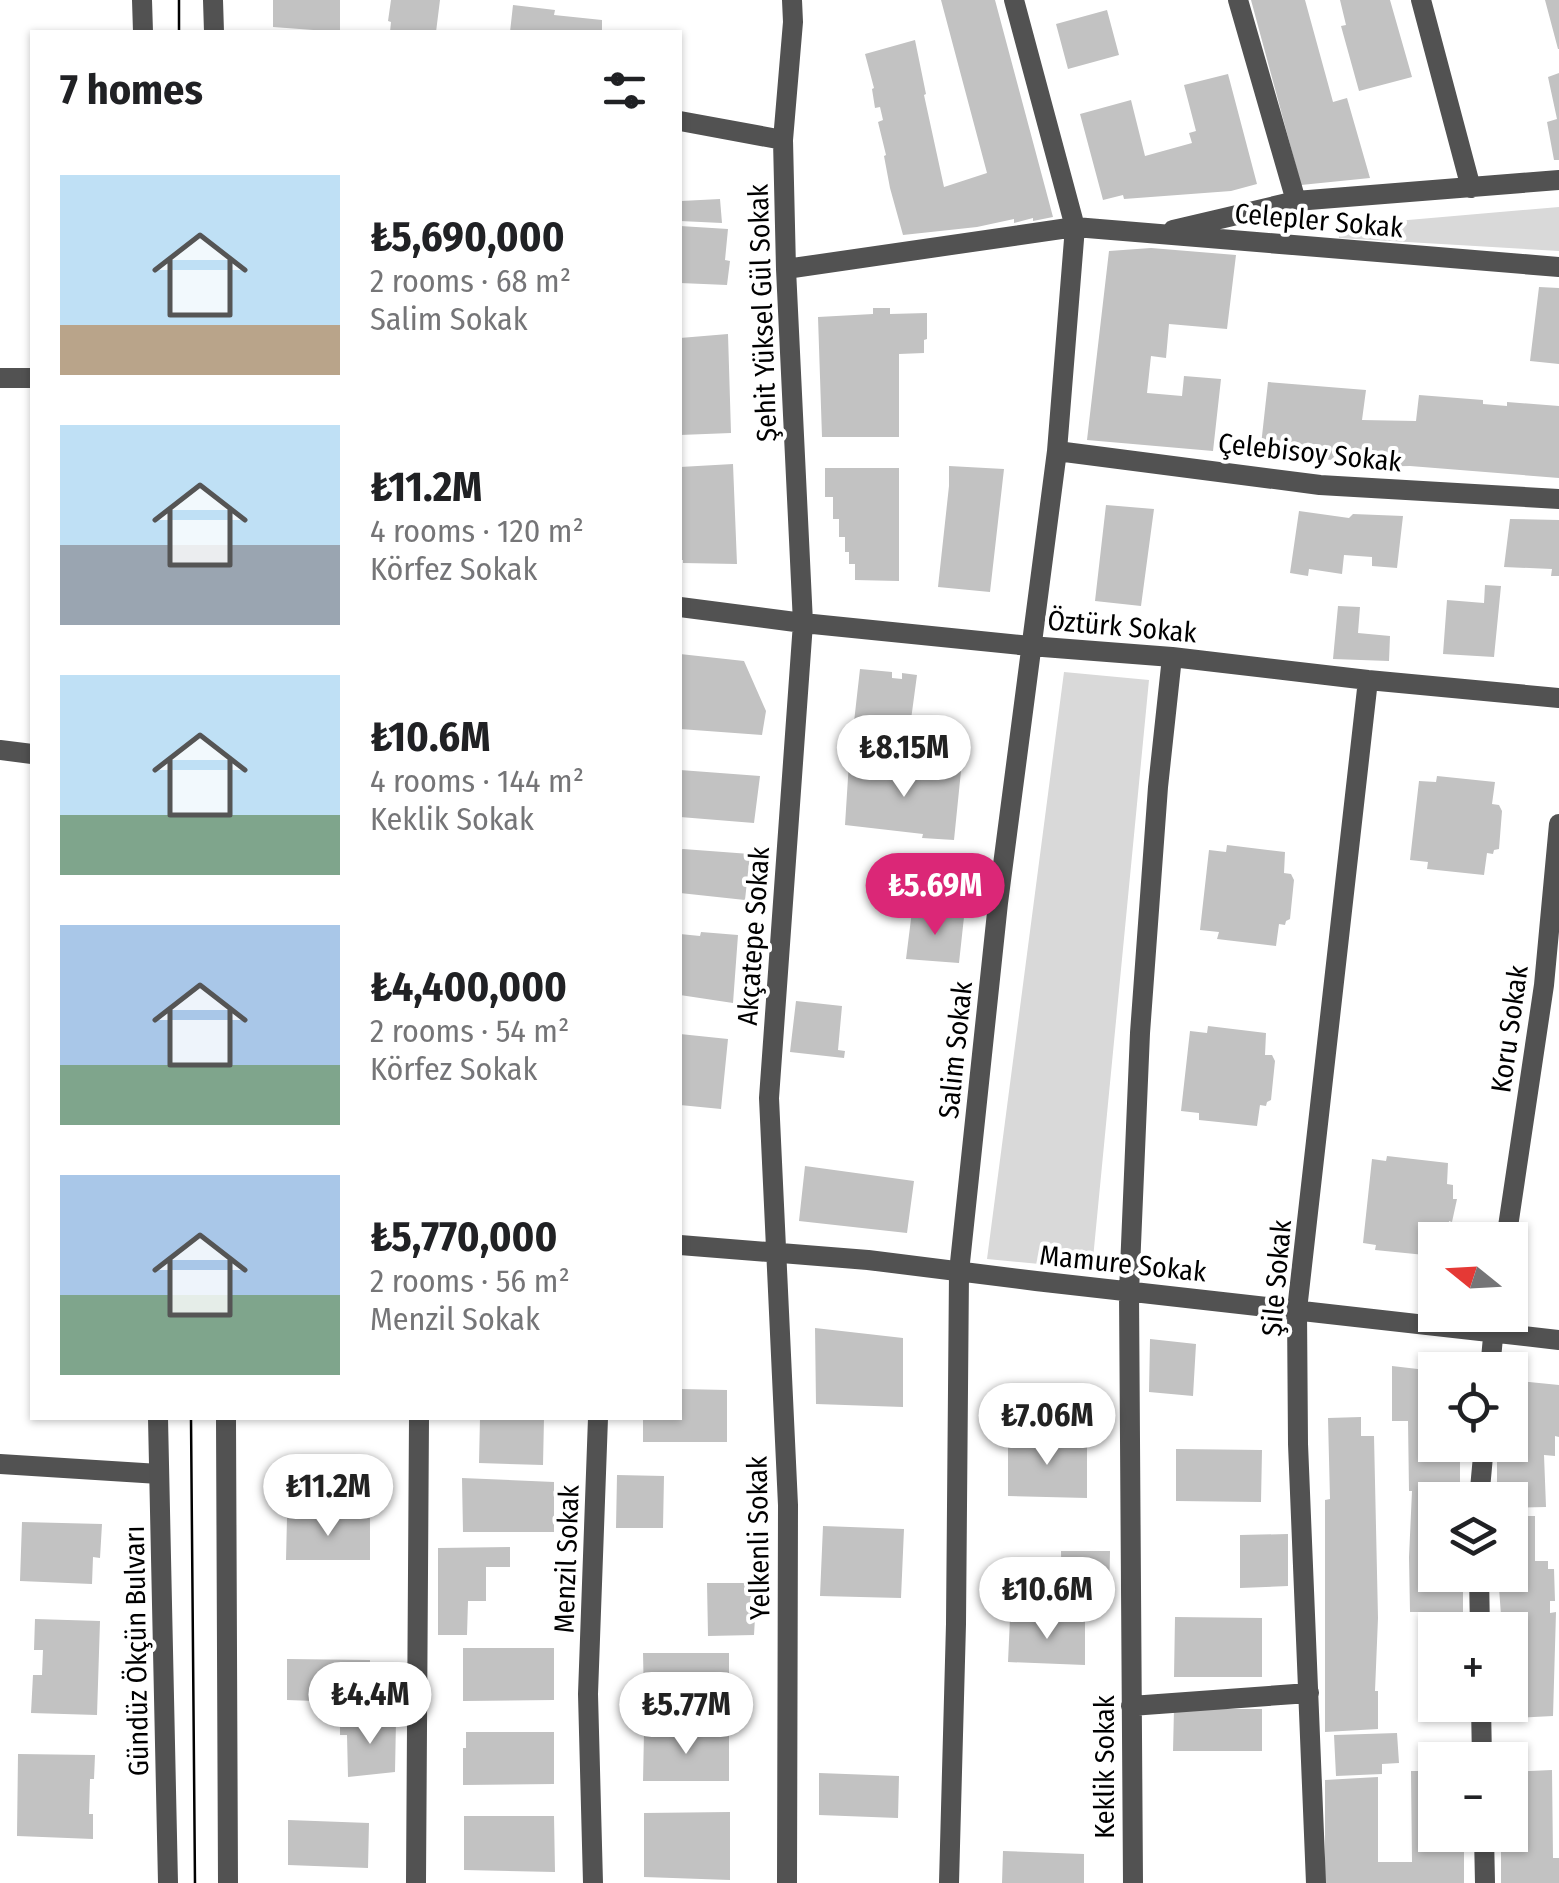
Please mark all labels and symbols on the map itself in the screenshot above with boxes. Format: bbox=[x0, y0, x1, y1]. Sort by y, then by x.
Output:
street label: Şehit Yüksel Gül Sokak bbox=[741, 183, 783, 442]
street label: Celepler Sokak bbox=[1233, 197, 1405, 244]
street label: Çelebisoy Sokak bbox=[1217, 426, 1404, 479]
street label: Öztürk Sokak bbox=[1046, 604, 1199, 650]
pin: ₺8.15M bbox=[823, 715, 985, 800]
street label: Akçatepe Sokak bbox=[731, 845, 776, 1026]
pin: ₺5.69M bbox=[854, 853, 1016, 938]
street label: Koru Sokak bbox=[1484, 962, 1535, 1095]
street label: Salim Sokak bbox=[932, 979, 979, 1120]
street label: Şile Sokak bbox=[1255, 1218, 1298, 1338]
north arrow bbox=[1418, 1222, 1528, 1332]
street label: Mamure Sokak bbox=[1038, 1238, 1209, 1289]
pin: ₺7.06M bbox=[966, 1383, 1128, 1468]
pin: ₺11.2M bbox=[247, 1454, 409, 1539]
street label: Yelkenli Sokak bbox=[741, 1455, 776, 1620]
street label: Menzil Sokak bbox=[547, 1483, 586, 1634]
street label: Gündüz Ökçün Bulvarı bbox=[118, 1525, 155, 1777]
pin: ₺10.6M bbox=[966, 1557, 1128, 1642]
pin: ₺4.4M bbox=[300, 1662, 440, 1747]
pin: ₺5.77M bbox=[605, 1672, 767, 1757]
street label: Keklik Sokak bbox=[1088, 1694, 1121, 1839]

